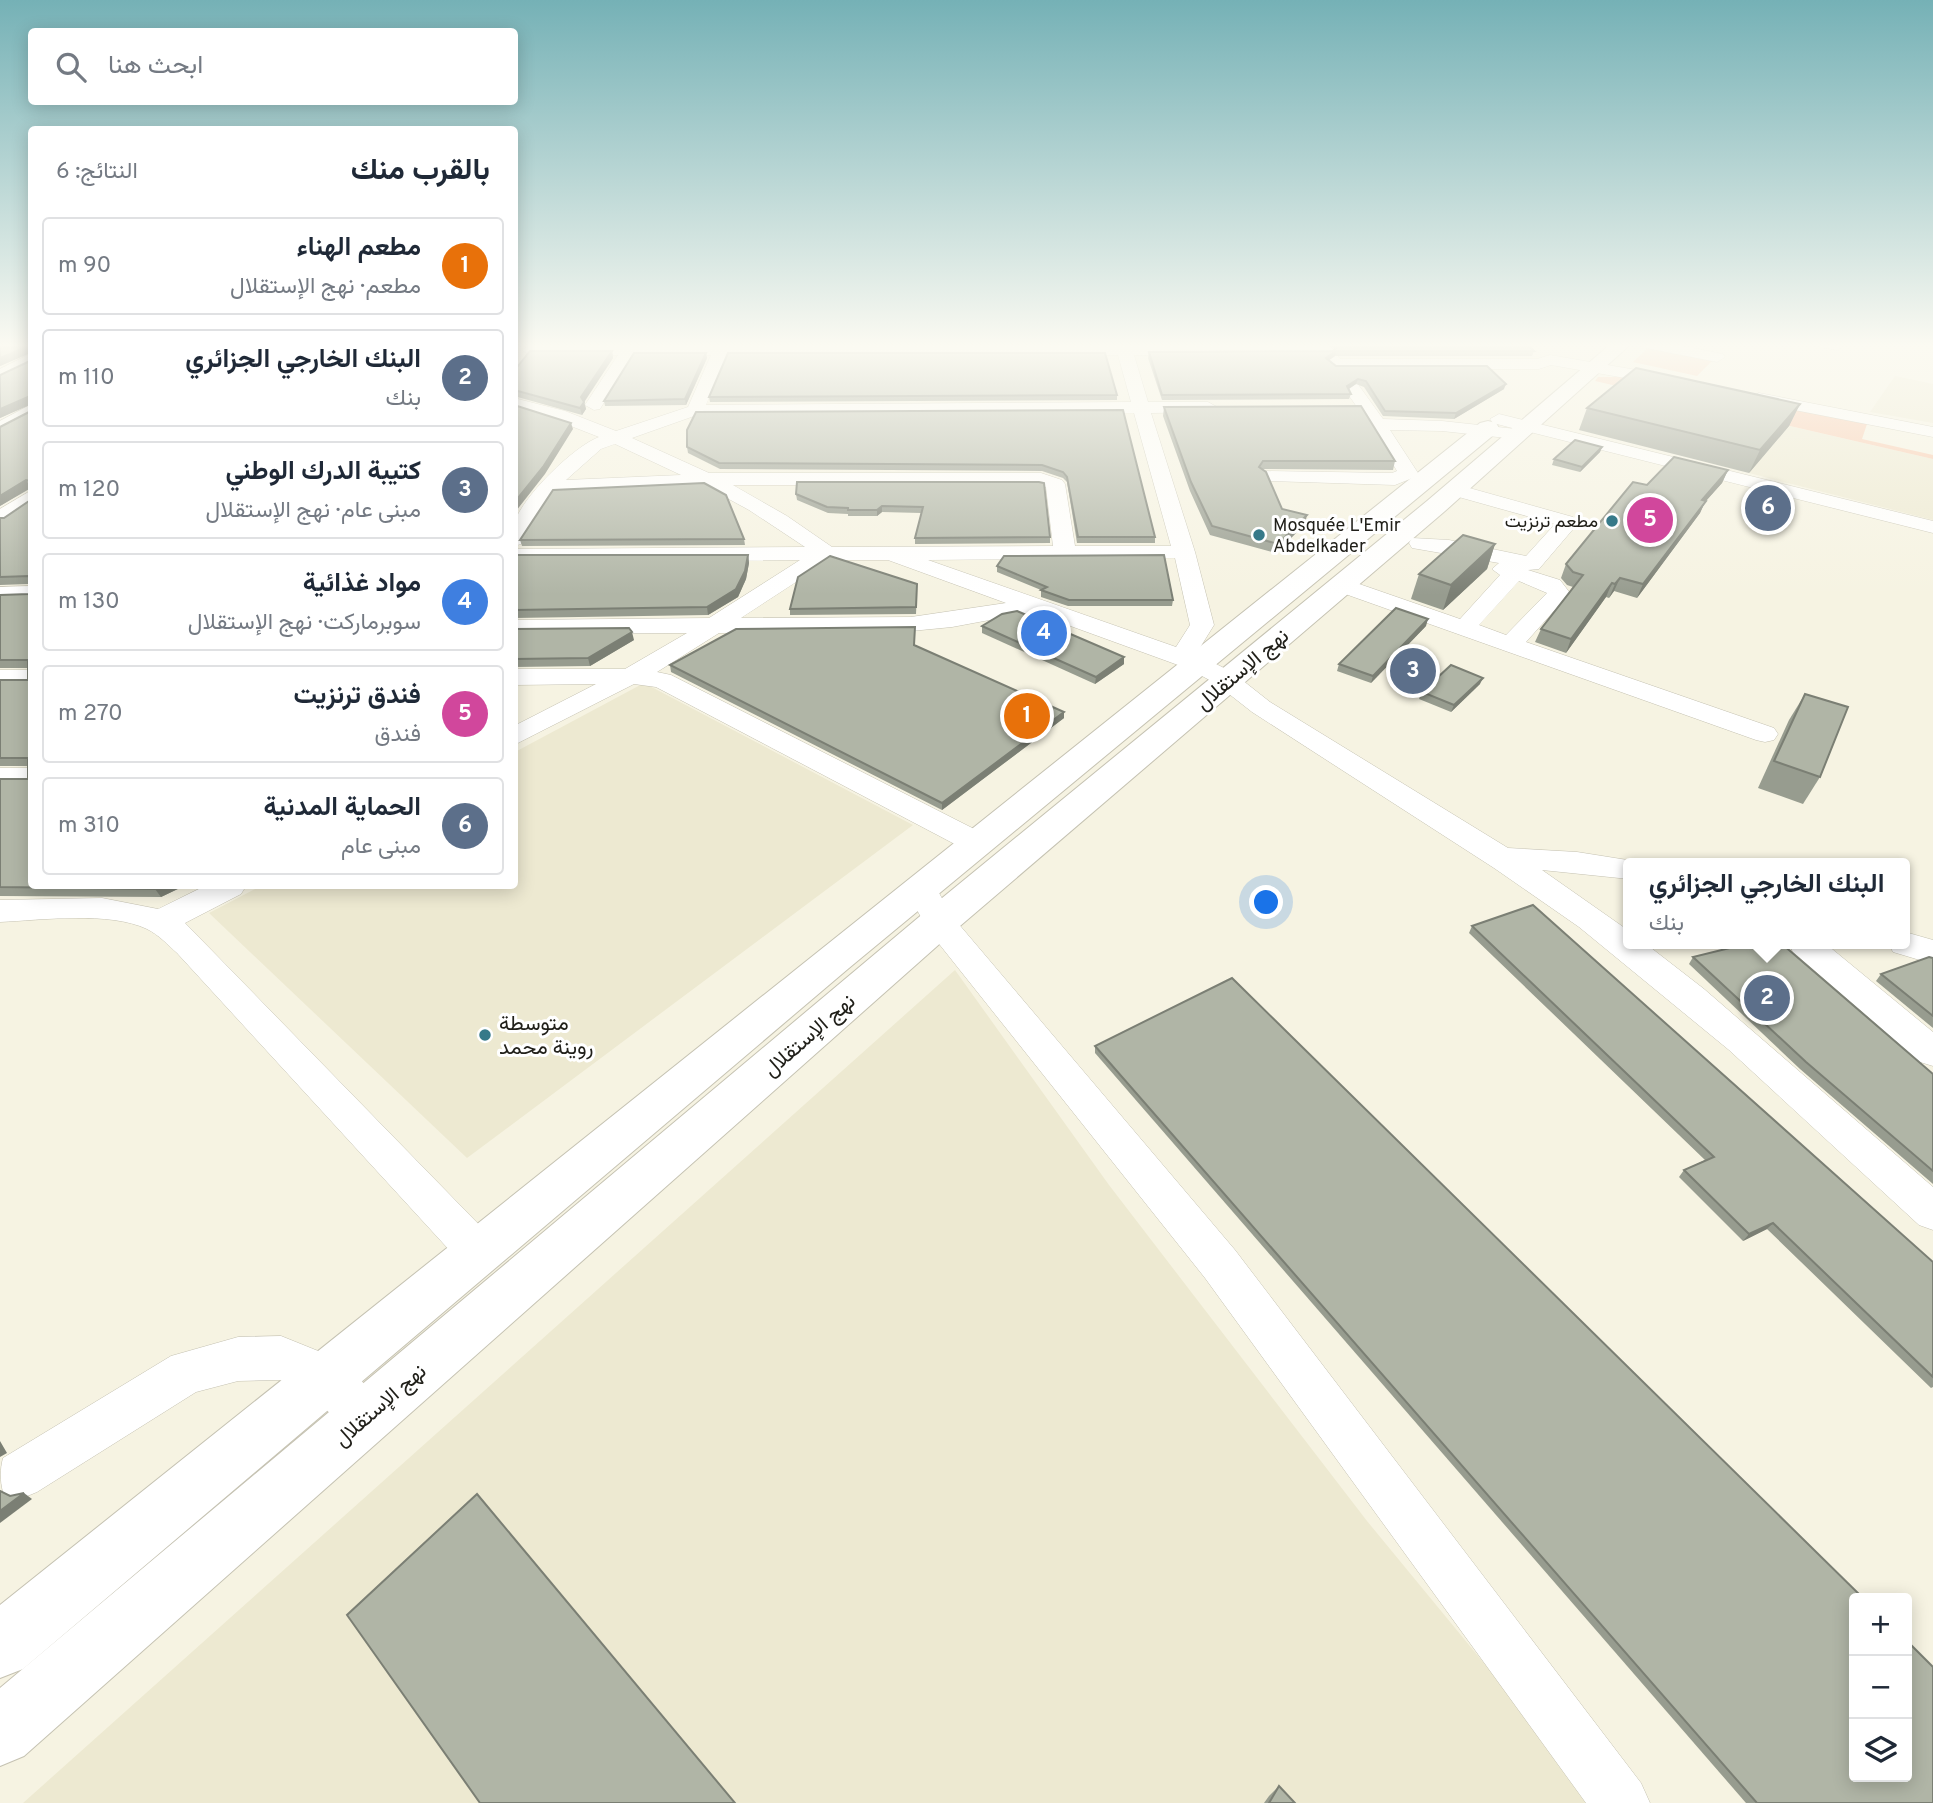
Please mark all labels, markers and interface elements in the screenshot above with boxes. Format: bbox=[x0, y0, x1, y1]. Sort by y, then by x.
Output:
search box bbox=[28, 28, 518, 105]
icon: search bbox=[52, 48, 90, 86]
text: ابحث هنا bbox=[108, 50, 203, 83]
text: بالقرب منك bbox=[351, 153, 490, 190]
text: النتائج: 6 bbox=[56, 158, 138, 187]
text: مطعم الهناء bbox=[297, 232, 421, 265]
text: 90 m bbox=[58, 252, 111, 281]
text: 1 bbox=[460, 252, 470, 281]
text: مطعم · نهج الإستقلال bbox=[230, 273, 421, 302]
text: البنك الخارجي الجزائري bbox=[185, 344, 421, 377]
text: 110 m bbox=[58, 364, 115, 393]
text: 2 bbox=[458, 364, 472, 393]
text: بنك bbox=[386, 385, 421, 414]
text: كتيبة الدرك الوطني bbox=[225, 456, 421, 489]
text: 120 m bbox=[58, 476, 120, 505]
text: 3 bbox=[458, 476, 472, 505]
pin: 6 bbox=[1745, 482, 1791, 534]
pin: 5 bbox=[1627, 494, 1673, 546]
text: مبنى عام · نهج الإستقلال bbox=[206, 497, 421, 526]
place label: مطعم ترنزيت bbox=[1505, 511, 1598, 534]
marker: مطعم ترنزيت bbox=[1604, 513, 1620, 529]
place label: Mosquée L'Emir Abdelkader bbox=[1273, 515, 1401, 559]
marker: Mosquée L'Emir Abdelkader bbox=[1251, 527, 1267, 543]
text: مواد غذائية bbox=[303, 568, 421, 601]
text: 130 m bbox=[58, 588, 120, 617]
text: 4 bbox=[458, 588, 472, 617]
pin: 4 bbox=[1021, 607, 1067, 659]
text: سوبرماركت · نهج الإستقلال bbox=[188, 609, 421, 638]
street label: نهج الإستقلال bbox=[1191, 623, 1295, 717]
pin: 3 bbox=[1390, 645, 1436, 697]
text: فندق ترنزيت bbox=[293, 680, 421, 713]
pin: 1 bbox=[1004, 690, 1050, 742]
text: 270 m bbox=[58, 700, 123, 729]
text: 5 bbox=[458, 700, 472, 729]
text: فندق bbox=[375, 721, 421, 750]
text: الحماية المدنية bbox=[264, 792, 421, 825]
text: 310 m bbox=[58, 812, 120, 841]
text: 6 bbox=[458, 812, 472, 841]
text: مبنى عام bbox=[341, 833, 421, 862]
popup bbox=[1623, 858, 1910, 949]
text: البنك الخارجي الجزائري bbox=[1649, 869, 1884, 902]
your location bbox=[1249, 885, 1283, 919]
text: بنك bbox=[1649, 910, 1684, 939]
pin: 2 bbox=[1744, 972, 1790, 1024]
street label: نهج الإستقلال bbox=[758, 989, 862, 1084]
place label: متوسطة روينة محمد bbox=[499, 1011, 593, 1062]
marker: متوسطة روينة محمد bbox=[477, 1027, 493, 1043]
street label: نهج الإستقلال bbox=[329, 1359, 433, 1454]
map controls bbox=[1849, 1593, 1912, 1782]
button: + bbox=[1849, 1593, 1912, 1656]
button: − bbox=[1849, 1656, 1912, 1719]
button: layers bbox=[1849, 1719, 1912, 1782]

